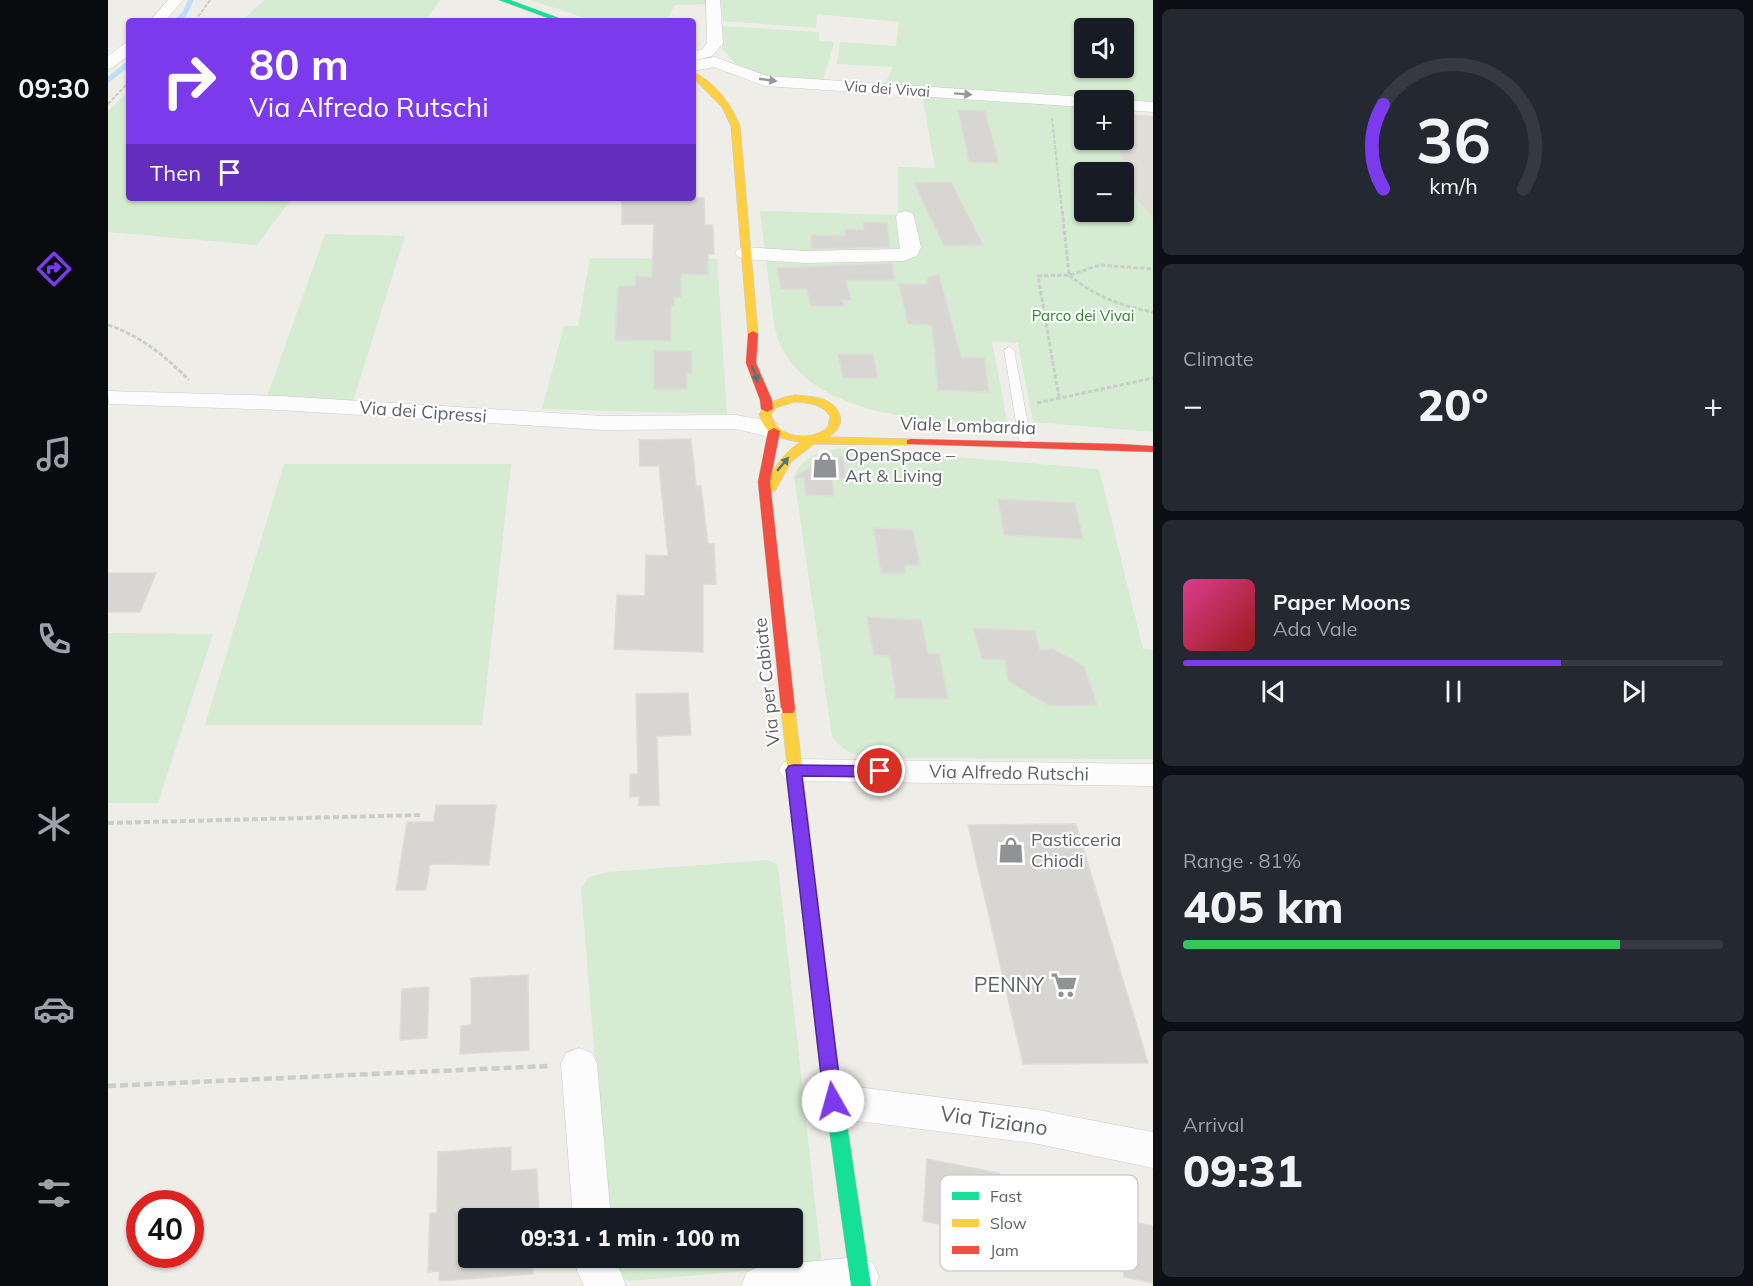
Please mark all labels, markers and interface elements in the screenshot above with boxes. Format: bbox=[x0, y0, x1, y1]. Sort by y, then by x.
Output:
map controls bbox=[1074, 18, 1134, 222]
button: sound bbox=[1074, 18, 1134, 78]
text: 80 m bbox=[249, 38, 349, 91]
icon: right bbox=[150, 42, 228, 120]
text: 09:30 bbox=[18, 71, 90, 105]
one-way arrow bbox=[759, 76, 778, 85]
street label: Via dei Vivai bbox=[843, 76, 931, 101]
text: Via Alfredo Rutschi bbox=[249, 90, 489, 124]
one-way arrow bbox=[953, 90, 972, 99]
button: + bbox=[1074, 90, 1134, 150]
text: 36 bbox=[1416, 100, 1490, 179]
icon: arrive bbox=[213, 156, 246, 189]
text: Then bbox=[150, 159, 201, 187]
button: − bbox=[1074, 162, 1134, 222]
text: km/h bbox=[1429, 173, 1477, 200]
icon: directions bbox=[33, 248, 75, 290]
park label: Parco dei Vivai bbox=[1032, 306, 1134, 325]
text: Climate bbox=[1183, 346, 1254, 371]
one-way arrow bbox=[751, 365, 760, 383]
text: 20° bbox=[1417, 376, 1489, 432]
text: − bbox=[1183, 384, 1203, 425]
text: + bbox=[1703, 384, 1723, 425]
street label: Via dei Cipressi bbox=[359, 396, 488, 427]
street label: Viale Lombardia bbox=[900, 412, 1036, 439]
icon: music bbox=[33, 433, 75, 475]
place label: OpenSpace – Art & Living bbox=[845, 443, 956, 487]
shop icon: OpenSpace – Art & Living bbox=[810, 450, 840, 480]
one-way arrow bbox=[776, 457, 789, 472]
text: Paper Moons bbox=[1273, 588, 1411, 616]
text: Ada Vale bbox=[1273, 616, 1357, 641]
street label: Via per Cabiate bbox=[748, 617, 785, 747]
icon: phone bbox=[33, 618, 75, 660]
icon: previous bbox=[1257, 675, 1290, 708]
icon: pause bbox=[1437, 675, 1470, 708]
icon: next bbox=[1617, 675, 1650, 708]
pin bbox=[854, 745, 905, 796]
icon: arrive bbox=[863, 754, 896, 787]
street label: Via Alfredo Rutschi bbox=[929, 760, 1089, 785]
icon: climate bbox=[33, 803, 75, 845]
place label: Pasticceria Chiodi bbox=[1031, 828, 1121, 872]
shop icon: Pasticceria Chiodi bbox=[996, 835, 1026, 865]
text: Range · 81% bbox=[1183, 848, 1301, 873]
text: 405 km bbox=[1183, 878, 1344, 934]
supermarket icon: PENNY bbox=[1049, 970, 1079, 1000]
place label: PENNY bbox=[974, 971, 1044, 997]
icon: car bbox=[33, 988, 75, 1030]
position arrow bbox=[801, 1069, 865, 1133]
street label: Via Tiziano bbox=[939, 1100, 1050, 1140]
text: Arrival bbox=[1183, 1112, 1244, 1137]
text: 09:31 bbox=[1183, 1142, 1303, 1198]
icon: filters bbox=[33, 1172, 75, 1214]
legend bbox=[940, 1175, 1138, 1271]
text: Fast bbox=[990, 1186, 1022, 1206]
speed limit sign: 40 bbox=[126, 1190, 204, 1268]
text: Slow bbox=[990, 1213, 1027, 1233]
text: 09:31 · 1 min · 100 m bbox=[521, 1224, 740, 1252]
text: Jam bbox=[990, 1240, 1019, 1260]

